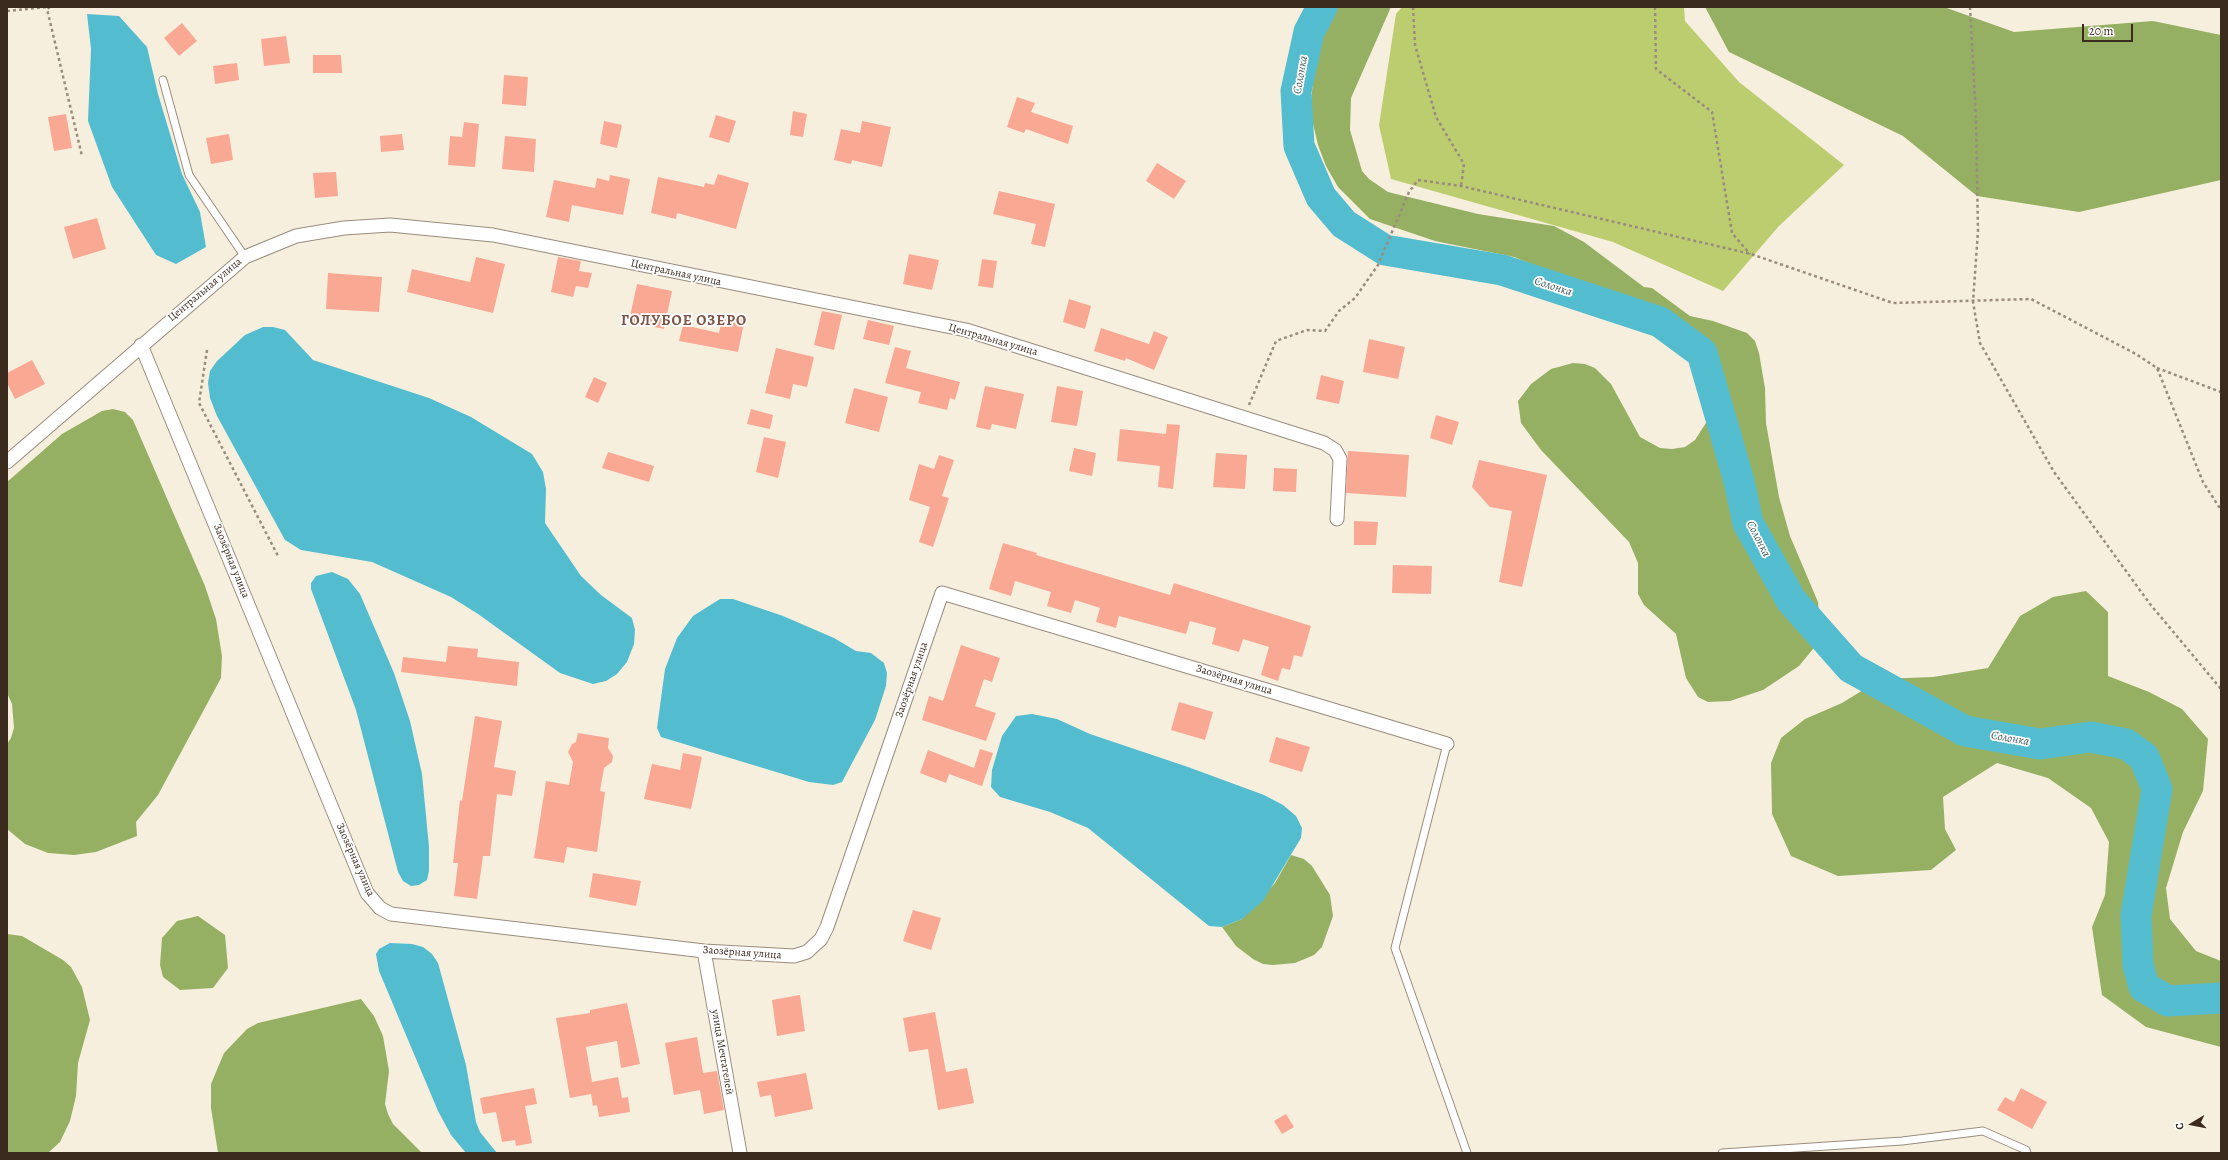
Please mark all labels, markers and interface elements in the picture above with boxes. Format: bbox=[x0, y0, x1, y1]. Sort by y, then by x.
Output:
scale bar bbox=[2084, 16, 2135, 42]
text: 20 m bbox=[2089, 23, 2113, 39]
water label: Солонка bbox=[1291, 55, 1311, 95]
street label: Центральная улица bbox=[165, 255, 245, 325]
street label: Центральная улица bbox=[629, 257, 723, 289]
water label: Солонка bbox=[1532, 274, 1574, 300]
district label: ГОЛУБОЕ ОЗЕРО bbox=[621, 312, 747, 330]
street label: Центральная улица bbox=[947, 321, 1039, 359]
water label: Солонка bbox=[1743, 519, 1773, 559]
street label: Заозёрная улица bbox=[210, 522, 252, 600]
street label: Заозёрная улица bbox=[893, 640, 931, 720]
street label: Заозёрная улица bbox=[1194, 662, 1274, 698]
water label: Солонка bbox=[1990, 729, 2030, 749]
street label: Заозёрная улица bbox=[333, 821, 377, 899]
street label: Заозёрная улица bbox=[702, 944, 782, 962]
street label: улица Мечтателей bbox=[708, 1008, 736, 1096]
north arrow bbox=[2172, 1104, 2212, 1144]
text: С bbox=[2172, 1122, 2188, 1131]

